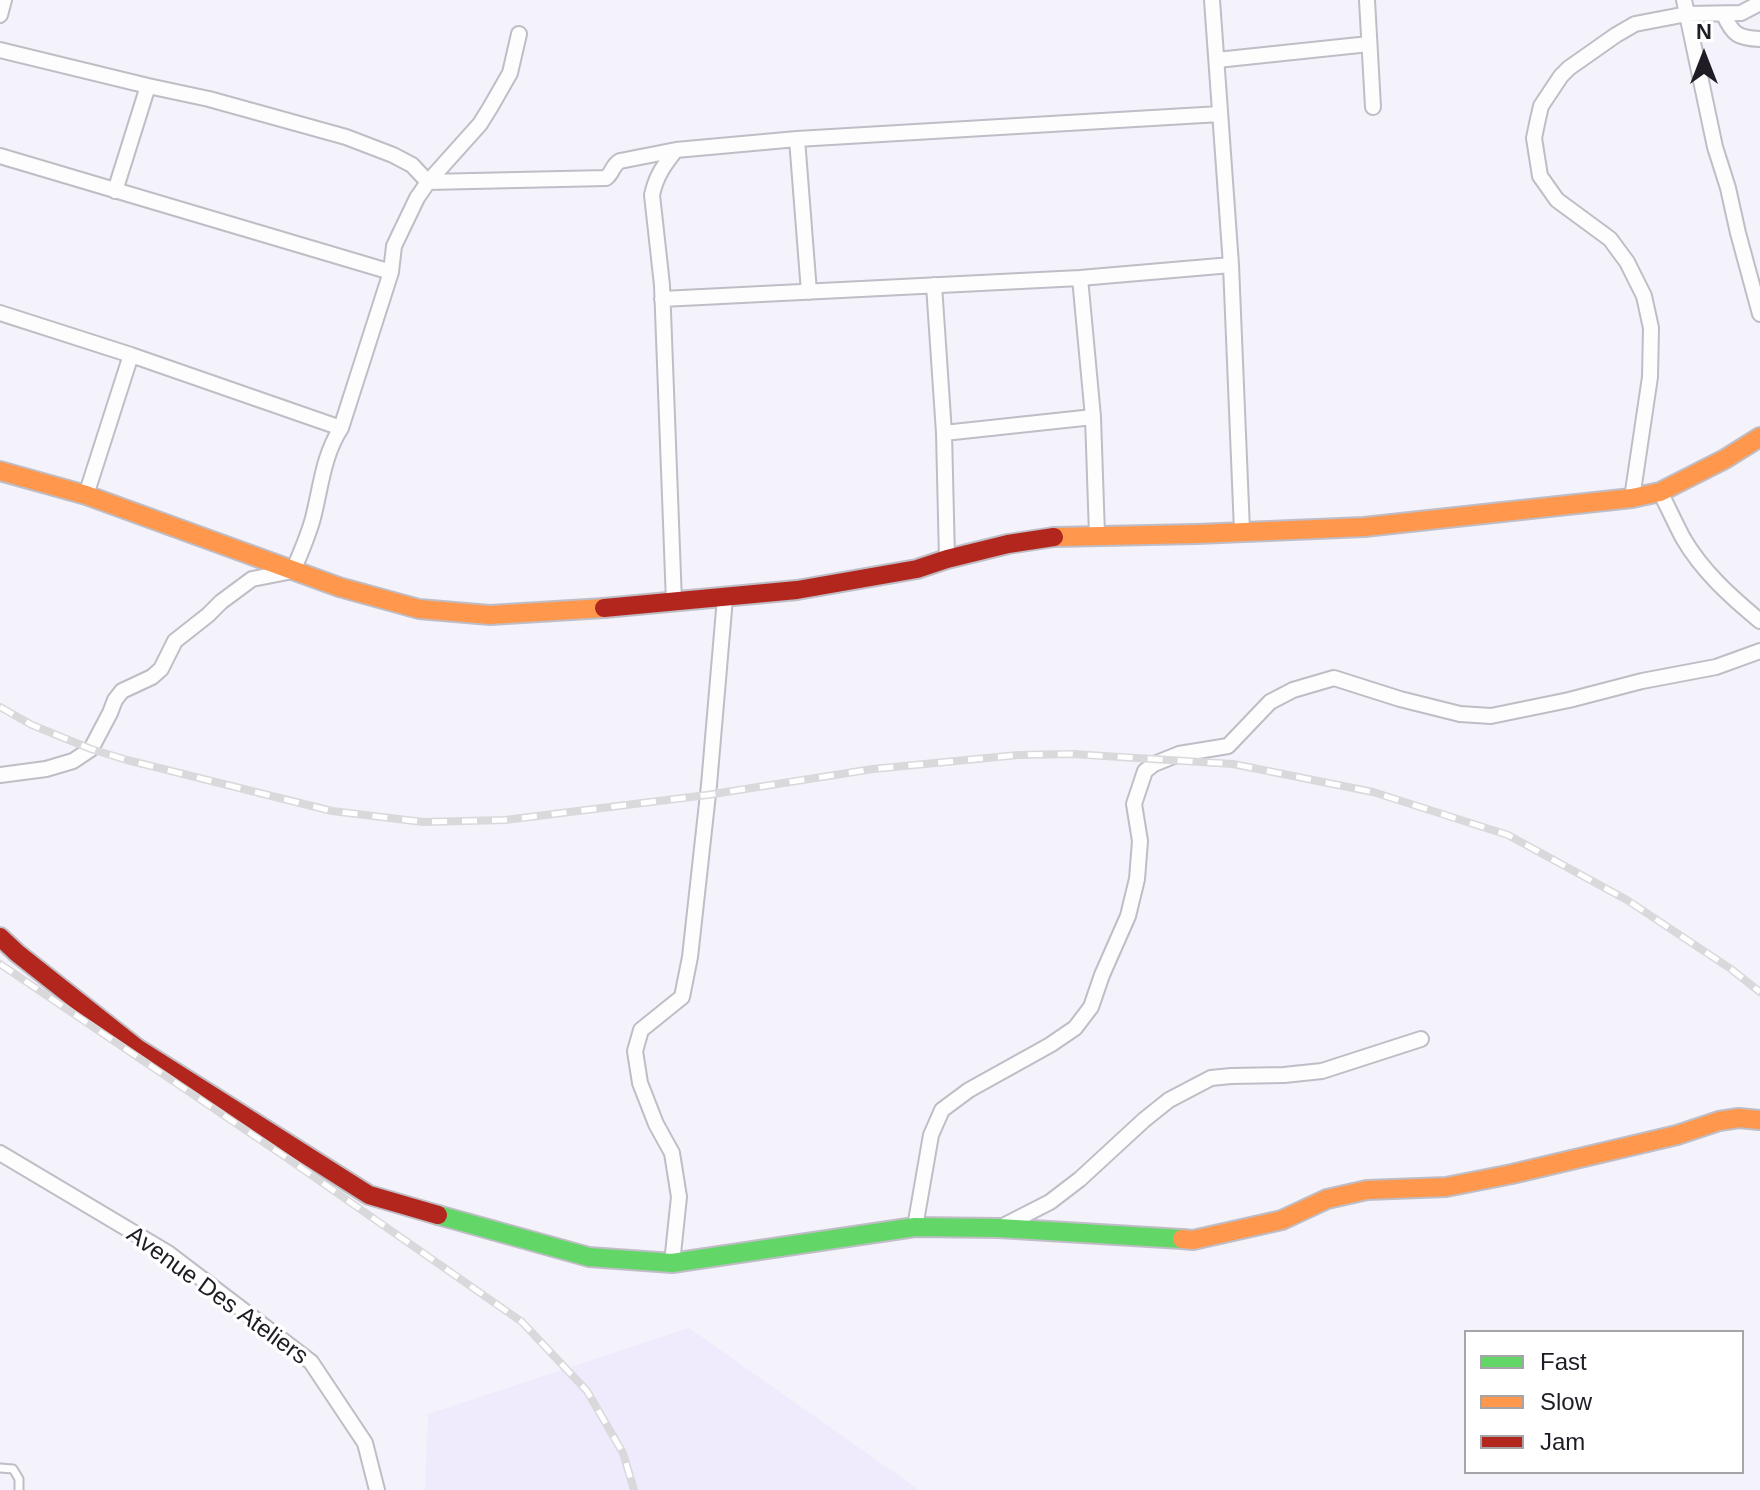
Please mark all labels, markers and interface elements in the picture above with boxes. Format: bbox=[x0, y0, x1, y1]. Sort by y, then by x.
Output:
north arrow bbox=[1664, 16, 1744, 96]
text: N bbox=[1696, 19, 1712, 44]
street label: Avenue Des Ateliers bbox=[121, 1221, 313, 1371]
legend bbox=[1464, 1330, 1744, 1474]
text: Fast bbox=[1540, 1348, 1587, 1375]
text: Slow bbox=[1540, 1388, 1592, 1415]
text: Jam bbox=[1540, 1428, 1585, 1455]

